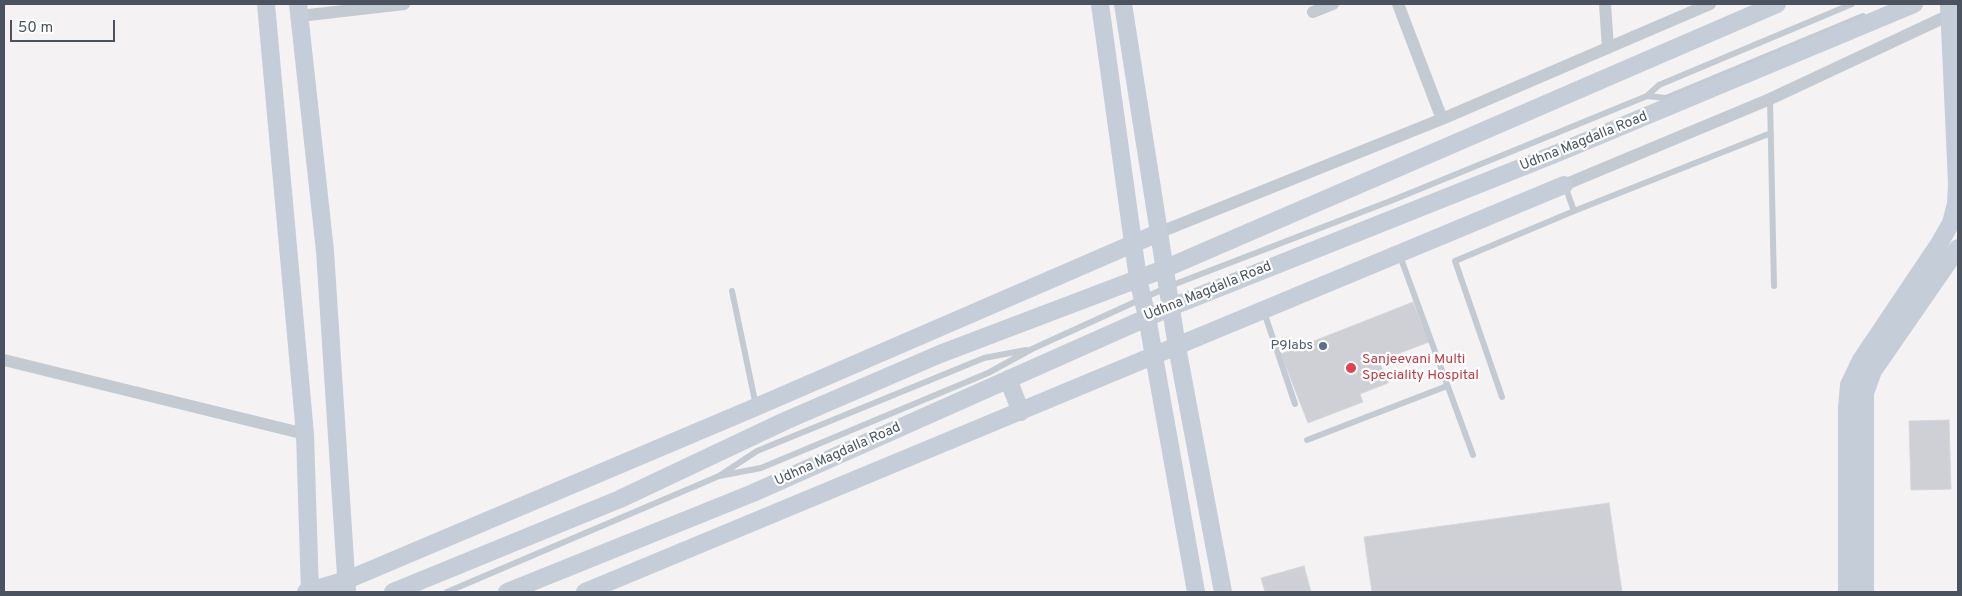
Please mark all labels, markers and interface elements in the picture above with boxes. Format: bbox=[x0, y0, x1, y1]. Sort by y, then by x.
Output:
scale bar bbox=[12, 10, 118, 42]
text: 50 m bbox=[18, 19, 53, 38]
street label: Udhna Magdalla Road bbox=[1518, 109, 1650, 175]
street label: Udhna Magdalla Road bbox=[1142, 259, 1274, 325]
place label: P9labs bbox=[1270, 338, 1313, 354]
marker: P9labs bbox=[1317, 340, 1329, 352]
place label: Sanjeevani Multi Speciality Hospital bbox=[1362, 352, 1479, 384]
marker: Sanjeevani Multi Speciality Hospital bbox=[1344, 361, 1358, 375]
street label: Udhna Magdalla Road bbox=[772, 420, 904, 490]

